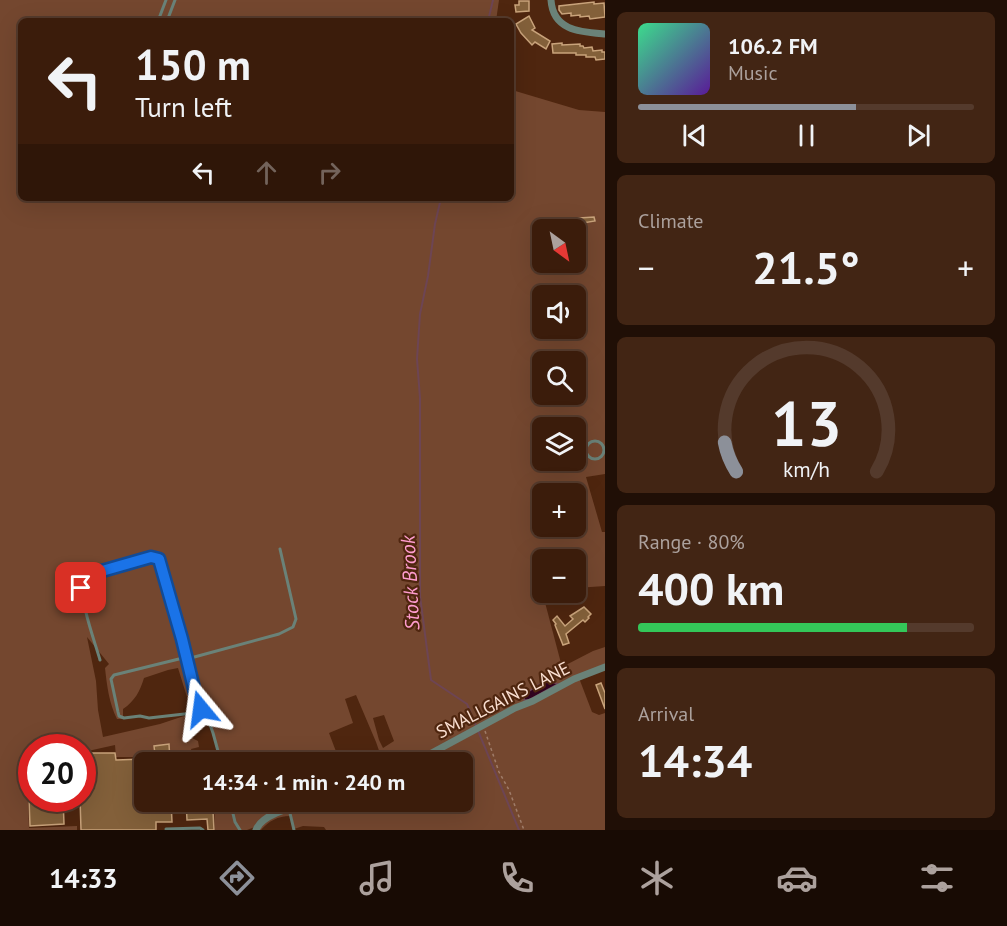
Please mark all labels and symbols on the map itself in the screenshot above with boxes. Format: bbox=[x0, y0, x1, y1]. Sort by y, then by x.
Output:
north arrow bbox=[532, 219, 586, 273]
water label: Stock Brook bbox=[394, 534, 425, 631]
pin bbox=[55, 562, 106, 613]
street label: SMALLGAINS LANE bbox=[432, 656, 573, 743]
position arrow bbox=[169, 677, 233, 741]
speed limit sign: 20 bbox=[18, 734, 96, 812]

